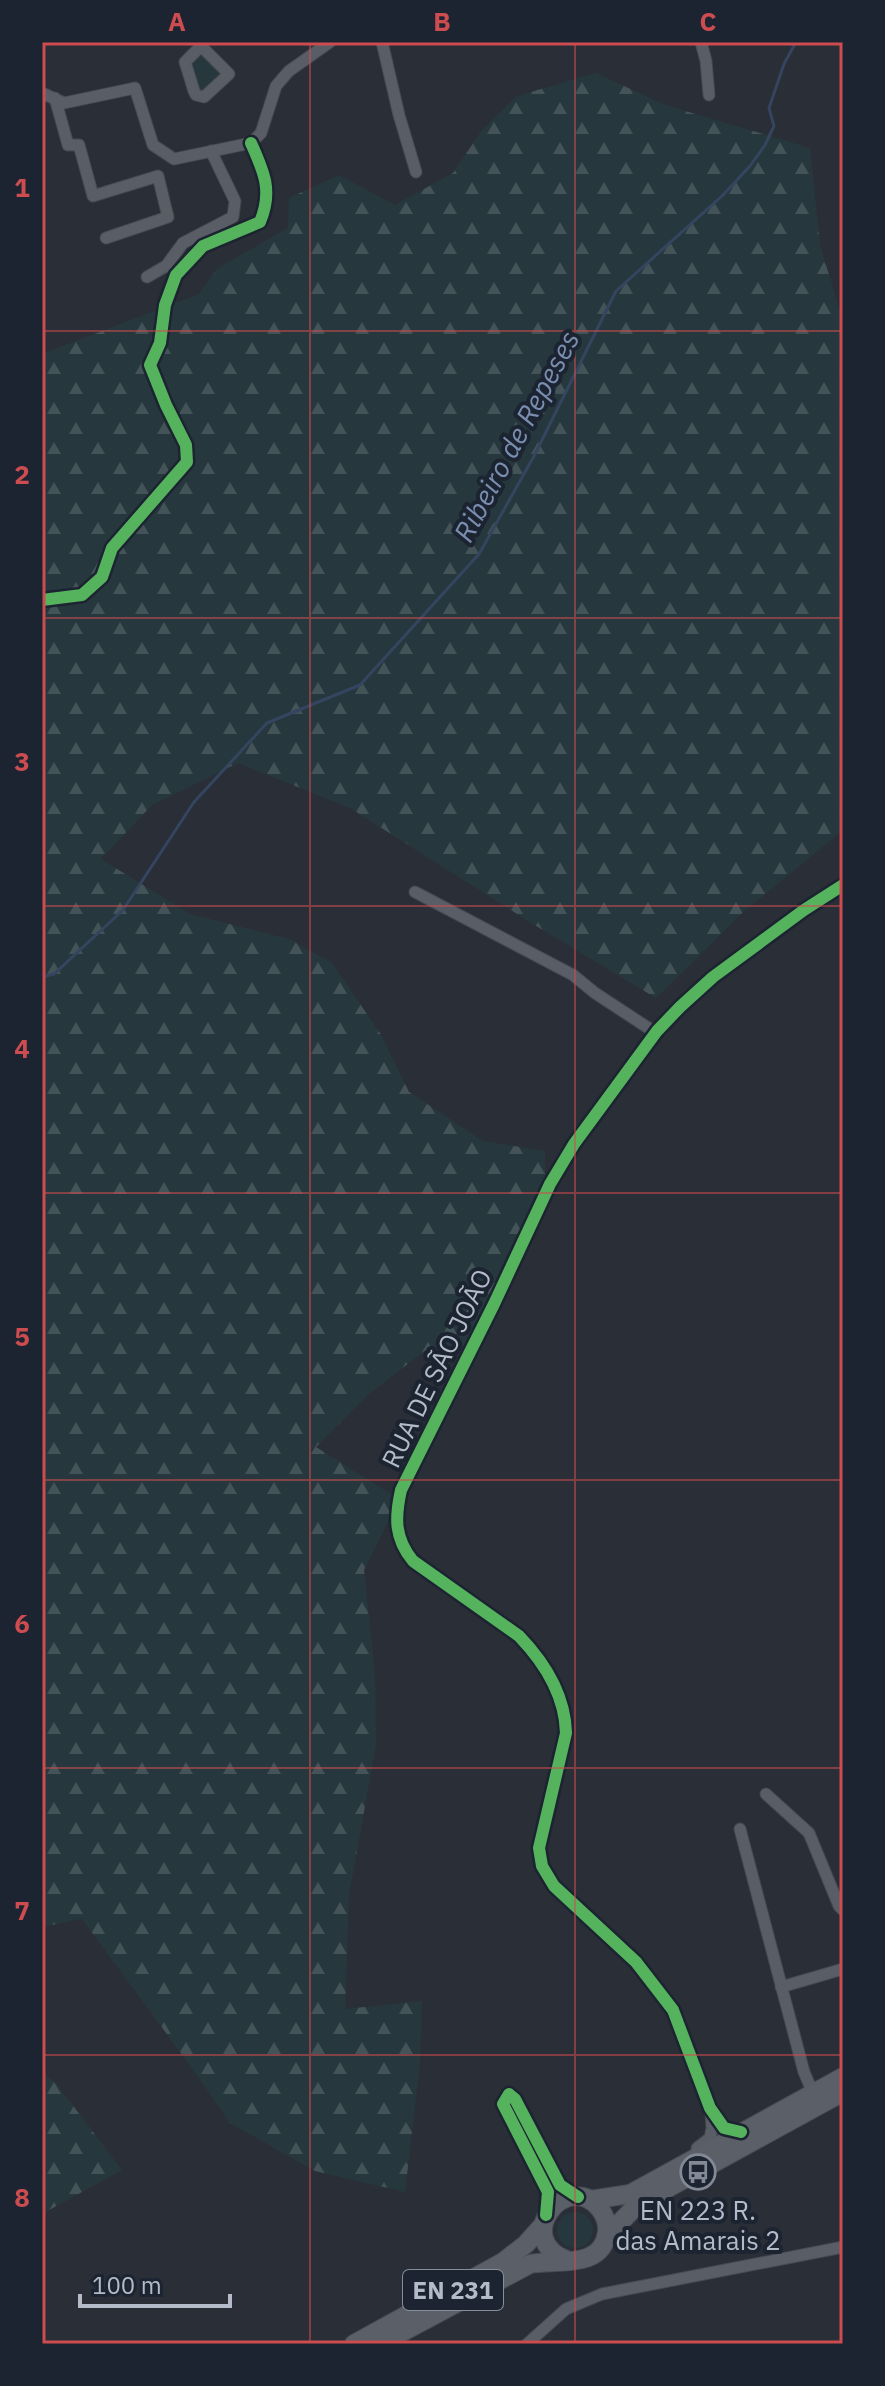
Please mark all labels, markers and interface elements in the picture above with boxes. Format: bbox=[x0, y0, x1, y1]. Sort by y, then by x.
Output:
text: A bbox=[168, 4, 186, 38]
text: B bbox=[433, 4, 451, 38]
text: C bbox=[700, 4, 717, 38]
text: 1 bbox=[14, 170, 30, 204]
water label: Ribeiro de Repeses bbox=[445, 324, 587, 548]
text: 2 bbox=[14, 457, 30, 491]
text: 3 bbox=[14, 744, 30, 778]
text: 4 bbox=[14, 1031, 30, 1065]
street label: RUA DE SÃO JOÃO bbox=[373, 1263, 499, 1473]
text: 5 bbox=[14, 1319, 30, 1353]
text: 6 bbox=[14, 1606, 30, 1640]
text: 7 bbox=[14, 1893, 30, 1927]
bus stop icon: EN 223 R. das Amarais 2 bbox=[679, 2153, 717, 2191]
text: 8 bbox=[14, 2180, 30, 2214]
place label: EN 223 R. das Amarais 2 bbox=[615, 2193, 781, 2257]
scale bar bbox=[80, 2258, 230, 2308]
text: 100 m bbox=[92, 2269, 162, 2301]
road number: EN 231 bbox=[403, 2270, 503, 2310]

